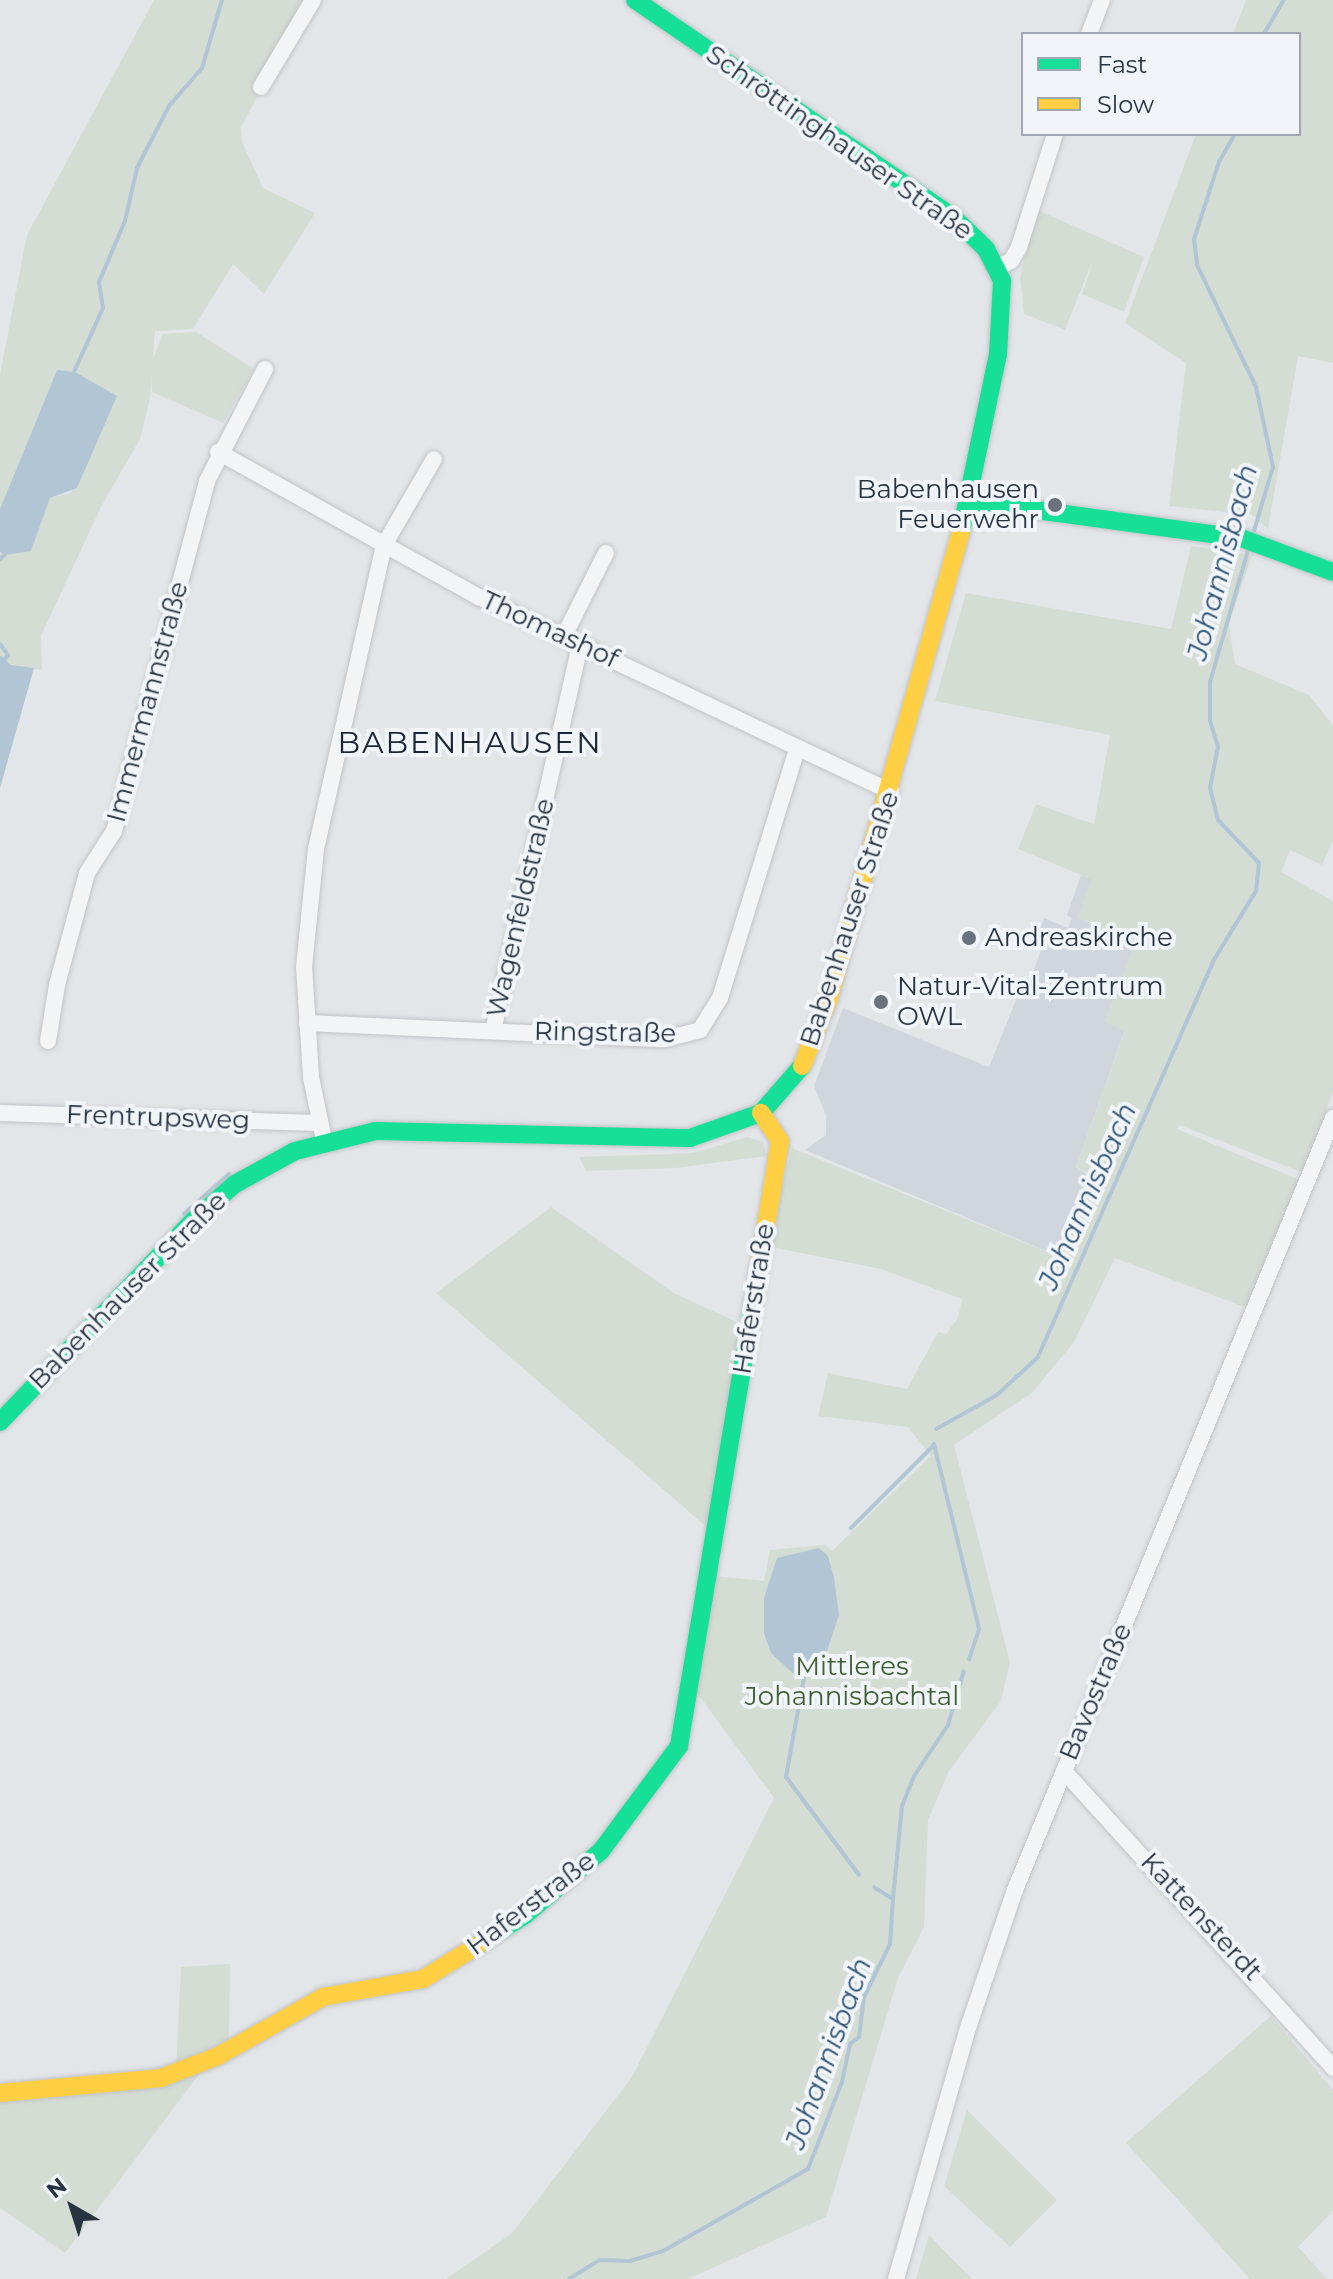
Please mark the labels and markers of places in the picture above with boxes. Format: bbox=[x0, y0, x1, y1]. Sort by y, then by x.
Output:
place label: Babenhausen Feuerwehr bbox=[857, 474, 1039, 536]
marker: Babenhausen Feuerwehr bbox=[1046, 496, 1064, 514]
place label: Andreaskirche bbox=[985, 922, 1173, 954]
marker: Andreaskirche bbox=[960, 929, 978, 947]
place label: Natur-Vital-Zentrum OWL bbox=[897, 971, 1164, 1032]
marker: Natur-Vital-Zentrum OWL bbox=[872, 993, 890, 1011]

